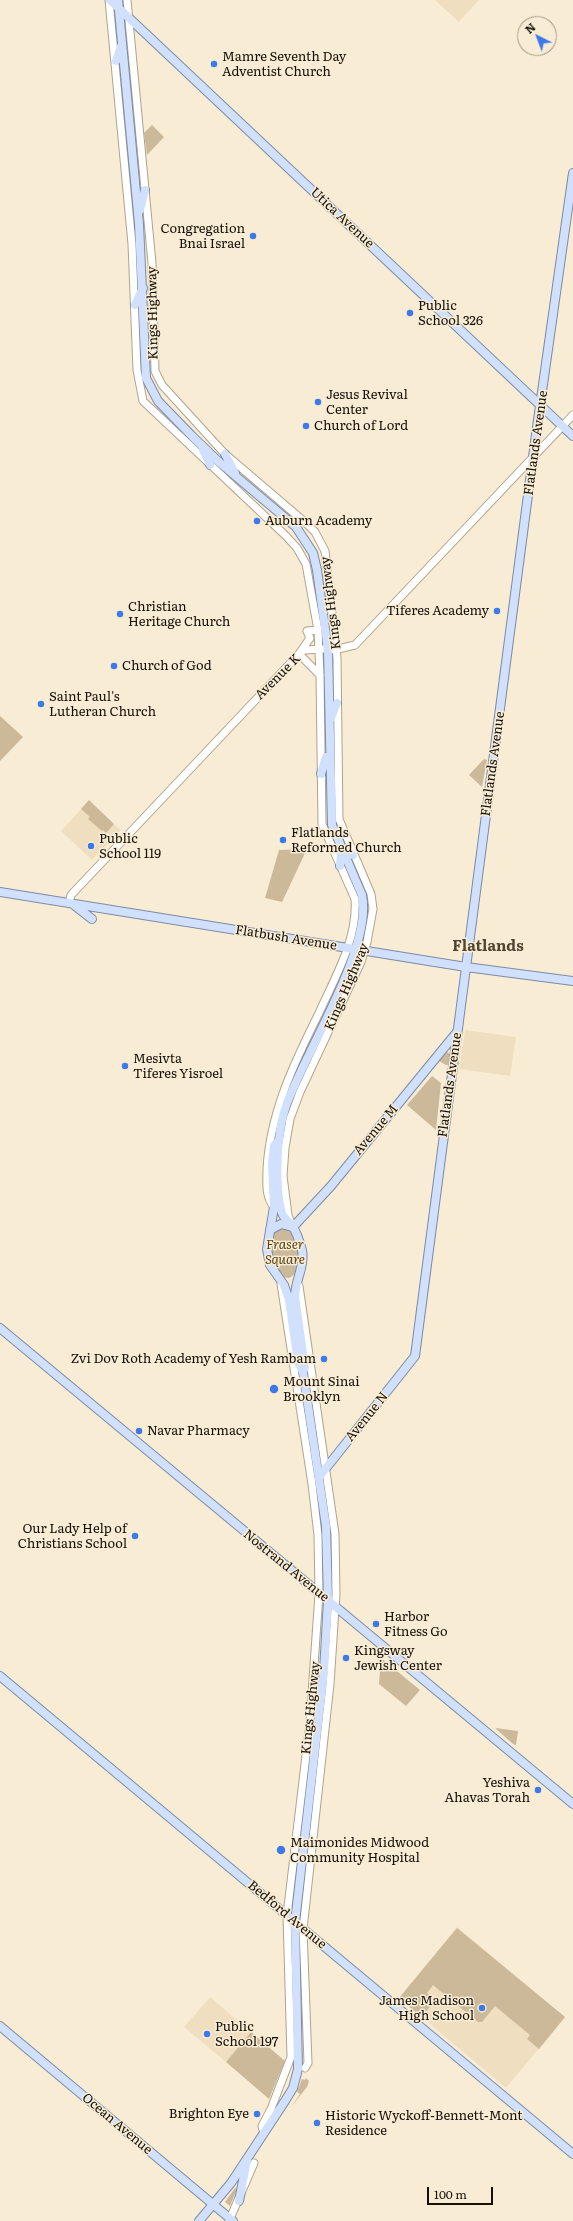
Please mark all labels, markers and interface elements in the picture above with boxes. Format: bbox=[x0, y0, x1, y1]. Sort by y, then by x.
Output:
north arrow bbox=[517, 16, 557, 56]
text: N bbox=[521, 19, 538, 37]
place label: Mamre Seventh Day Adventist Church bbox=[222, 49, 346, 80]
marker: Mamre Seventh Day Adventist Church bbox=[209, 59, 219, 69]
street label: Utica Avenue bbox=[307, 185, 377, 251]
place label: Congregation Bnai Israel bbox=[160, 221, 245, 252]
marker: Congregation Bnai Israel bbox=[248, 231, 258, 241]
street label: Kings Highway bbox=[144, 266, 162, 360]
place label: Public School 326 bbox=[418, 298, 483, 329]
marker: Public School 326 bbox=[405, 308, 415, 318]
place label: Jesus Revival Center bbox=[326, 387, 408, 418]
street label: Flatlands Avenue bbox=[521, 390, 551, 496]
marker: Jesus Revival Center bbox=[313, 397, 323, 407]
place label: Church of Lord bbox=[314, 418, 408, 434]
marker: Church of Lord bbox=[301, 421, 311, 431]
place label: Auburn Academy bbox=[265, 513, 372, 529]
marker: Auburn Academy bbox=[252, 516, 262, 526]
street label: Kings Highway bbox=[318, 556, 344, 650]
place label: Christian Heritage Church bbox=[128, 599, 230, 630]
place label: Tiferes Academy bbox=[386, 603, 489, 619]
marker: Tiferes Academy bbox=[492, 606, 502, 616]
marker: Christian Heritage Church bbox=[115, 609, 125, 619]
street label: Avenue K bbox=[252, 651, 304, 703]
place label: Church of God bbox=[122, 658, 212, 674]
marker: Church of God bbox=[109, 661, 119, 671]
place label: Saint Paul's Lutheran Church bbox=[49, 689, 156, 720]
marker: Saint Paul's Lutheran Church bbox=[36, 699, 46, 709]
street label: Flatlands Avenue bbox=[478, 711, 508, 817]
place label: Flatlands Reformed Church bbox=[291, 825, 402, 856]
place label: Public School 119 bbox=[99, 831, 161, 862]
marker: Flatlands Reformed Church bbox=[278, 835, 288, 845]
marker: Public School 119 bbox=[86, 841, 96, 851]
street label: Flatbush Avenue bbox=[234, 922, 338, 954]
district label: Flatlands bbox=[452, 938, 524, 956]
street label: Kings Highway bbox=[322, 941, 372, 1033]
street label: Flatlands Avenue bbox=[435, 1032, 465, 1138]
place label: Mesivta Tiferes Yisroel bbox=[133, 1051, 223, 1082]
marker: Mesivta Tiferes Yisroel bbox=[120, 1061, 130, 1071]
street label: Avenue M bbox=[350, 1102, 402, 1158]
park label: Fraser Square bbox=[265, 1237, 305, 1268]
place label: Zvi Dov Roth Academy of Yesh Rambam bbox=[71, 1351, 316, 1367]
marker: Zvi Dov Roth Academy of Yesh Rambam bbox=[319, 1354, 329, 1364]
place label: Mount Sinai Brooklyn bbox=[283, 1374, 360, 1405]
marker: Mount Sinai Brooklyn bbox=[268, 1383, 280, 1395]
street label: Avenue N bbox=[342, 1389, 392, 1445]
place label: Navar Pharmacy bbox=[147, 1423, 250, 1439]
marker: Navar Pharmacy bbox=[134, 1426, 144, 1436]
place label: Our Lady Help of Christians School bbox=[18, 1521, 127, 1552]
street label: Nostrand Avenue bbox=[240, 1527, 332, 1605]
marker: Our Lady Help of Christians School bbox=[130, 1531, 140, 1541]
place label: Harbor Fitness Go bbox=[384, 1609, 448, 1640]
marker: Harbor Fitness Go bbox=[371, 1619, 381, 1629]
place label: Kingsway Jewish Center bbox=[354, 1643, 442, 1674]
marker: Kingsway Jewish Center bbox=[341, 1653, 351, 1663]
street label: Kings Highway bbox=[298, 1661, 324, 1755]
place label: Yeshiva Ahavas Torah bbox=[445, 1775, 530, 1806]
marker: Yeshiva Ahavas Torah bbox=[533, 1785, 543, 1795]
place label: Maimonides Midwood Community Hospital bbox=[290, 1835, 429, 1866]
marker: Maimonides Midwood Community Hospital bbox=[275, 1844, 287, 1856]
street label: Bedford Avenue bbox=[244, 1878, 330, 1952]
place label: James Madison High School bbox=[379, 1993, 474, 2024]
marker: James Madison High School bbox=[477, 2003, 487, 2013]
place label: Public School 197 bbox=[215, 2019, 278, 2050]
marker: Public School 197 bbox=[202, 2029, 212, 2039]
street label: Ocean Avenue bbox=[79, 2090, 155, 2158]
place label: Brighton Eye bbox=[169, 2106, 249, 2122]
place label: Historic Wyckoff-Bennett-Mont Residence bbox=[325, 2108, 522, 2139]
marker: Brighton Eye bbox=[252, 2109, 262, 2119]
marker: Historic Wyckoff-Bennett-Mont Residence bbox=[312, 2118, 322, 2128]
scale bar bbox=[429, 2179, 495, 2205]
text: 100 m bbox=[434, 2185, 467, 2203]

